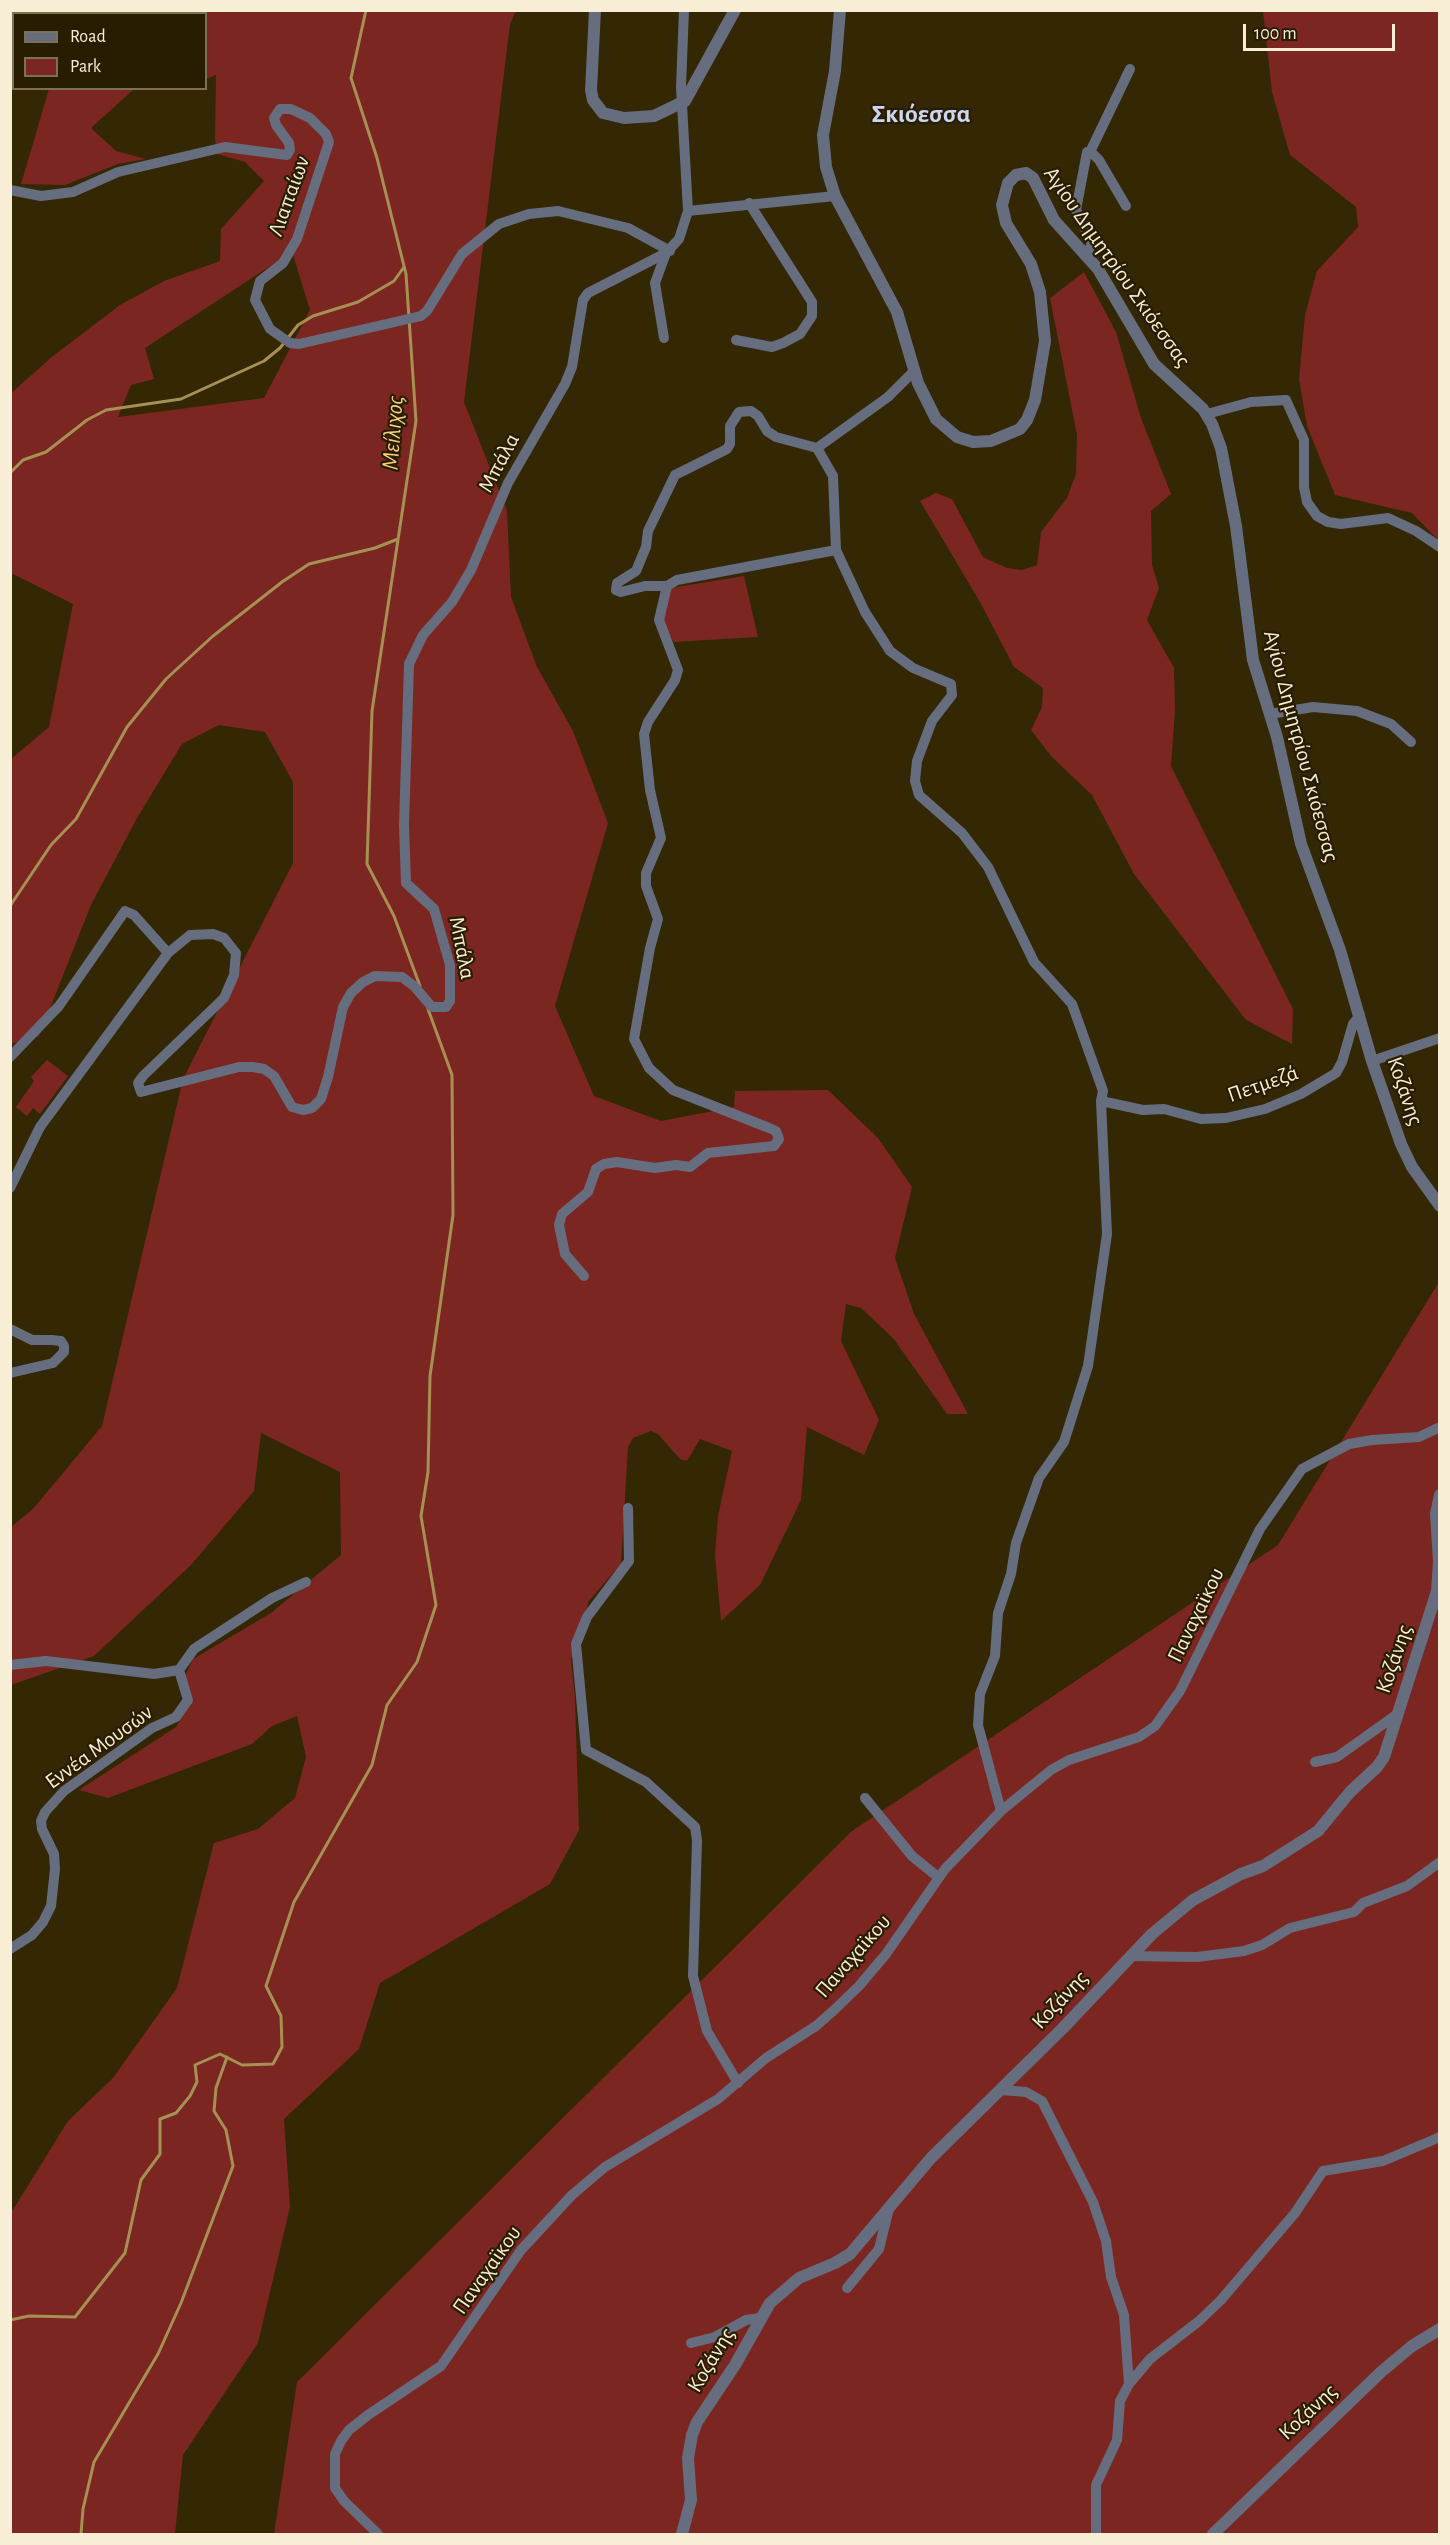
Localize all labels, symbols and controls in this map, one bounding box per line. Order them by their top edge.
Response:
legend [12,12,207,90]
scale bar [1246,12,1398,50]
text: 100 m [1254,25,1297,43]
text: Road [70,28,106,46]
text: Park [70,58,101,76]
district label: Σκιόεσσα [871,98,971,130]
street label: Λιαπαίων [262,152,316,240]
street label: Αγίου Δημητρίου Σκιόεσσας [1038,162,1196,372]
water label: Μείλιχος [376,395,410,471]
street label: Μπάλα [472,429,526,497]
street label: Αγίου Δημητρίου Σκιόεσσας [1257,627,1345,865]
street label: Μπάλα [443,914,481,982]
street label: Κοζάνης [1381,1053,1429,1129]
street label: Πετμεζά [1224,1060,1302,1108]
street label: Παναχαϊκου [1162,1563,1230,1667]
street label: Κοζάνης [1370,1621,1418,1697]
street label: Εννέα Μουσών [40,1699,158,1795]
street label: Παναχαϊκου [810,1909,896,2003]
street label: Κοζάνης [1026,1965,1094,2035]
street label: Παναχαϊκου [447,2221,527,2319]
street label: Κοζάνης [681,2323,741,2397]
street label: Κοζάνης [1273,2378,1343,2446]

